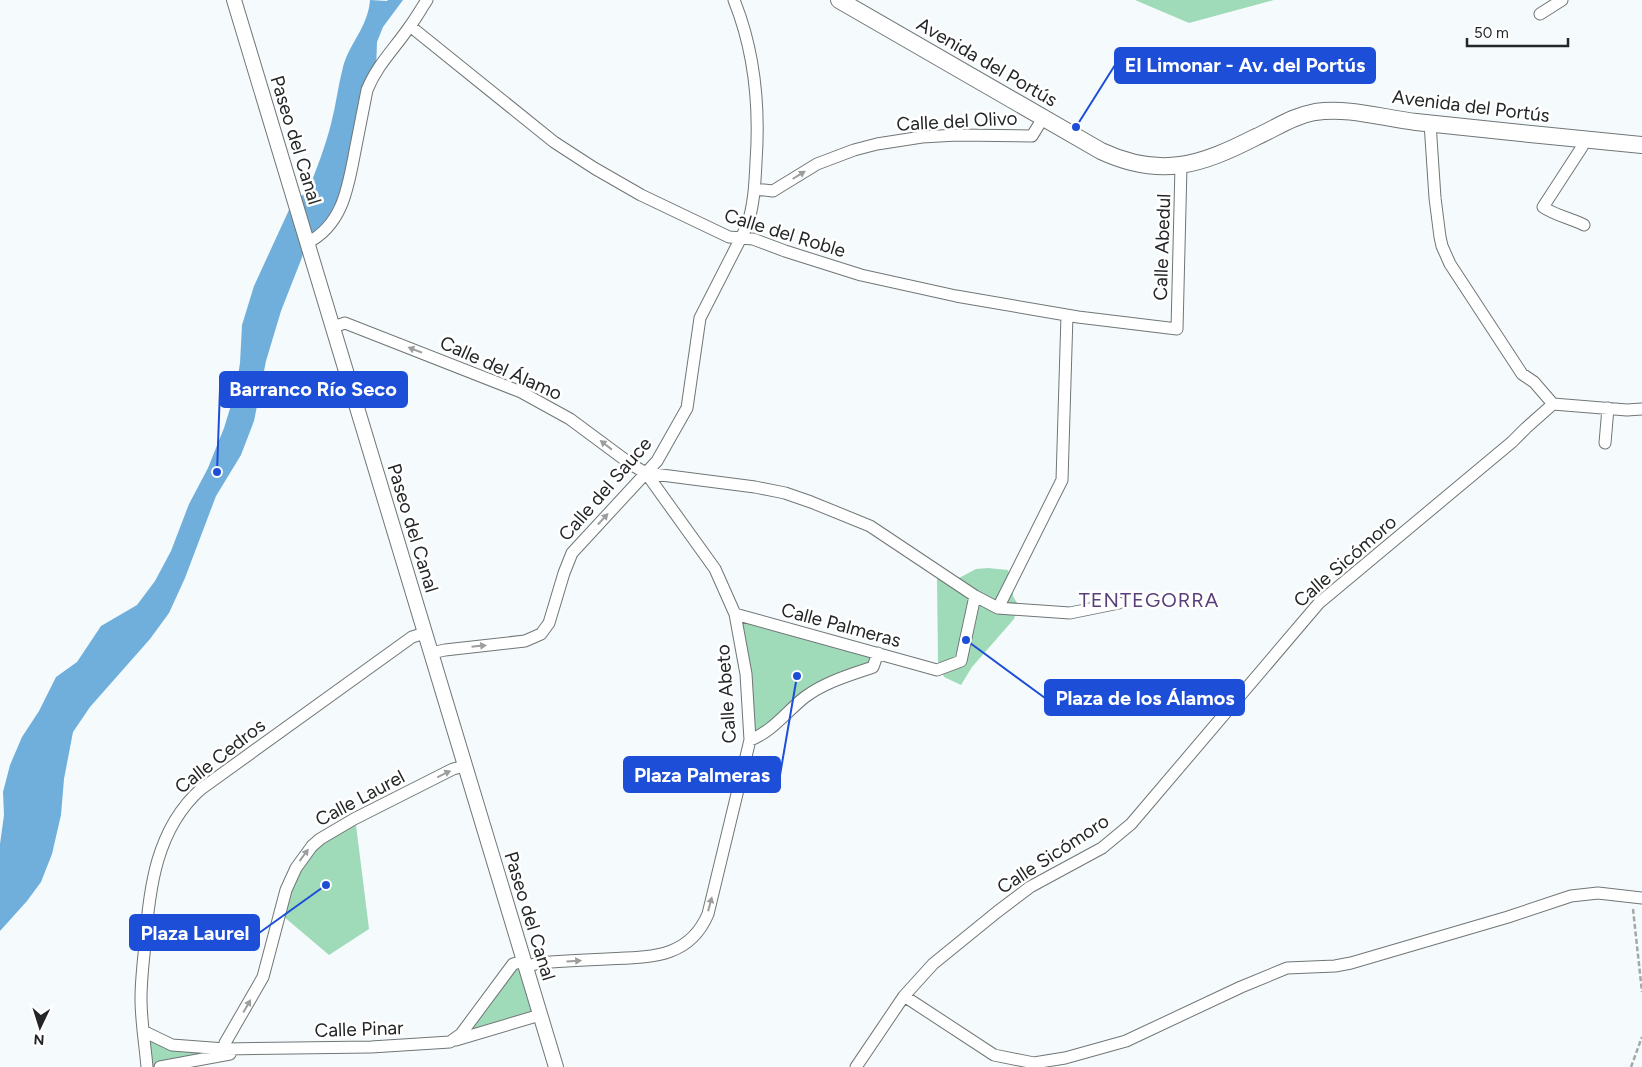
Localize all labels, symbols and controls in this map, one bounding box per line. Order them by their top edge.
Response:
street label: Avenida del Portús [913,12,1061,112]
scale bar [1467,15,1568,47]
text: 50 m [1474,24,1509,42]
callout: El Limonar - Av. del Portús [1115,48,1375,83]
text: El Limonar - Av. del Portús [1125,53,1365,77]
street label: Paseo del Canal [265,73,327,207]
street label: Avenida del Portús [1391,85,1551,127]
street label: Calle del Olivo [896,106,1018,136]
one-way arrow [792,170,805,179]
street label: Calle Abedul [1149,193,1175,301]
street label: Calle del Roble [721,204,849,262]
street label: Calle del Álamo [436,331,566,405]
one-way arrow [407,346,422,354]
callout: Barranco Río Seco [220,372,407,407]
text: Barranco Río Seco [229,377,397,401]
street label: Calle del Sauce [554,432,656,546]
one-way arrow [599,440,613,450]
street label: Paseo del Canal [382,461,444,595]
street label: Calle Sicómoro [1289,510,1401,612]
one-way arrow [597,513,609,525]
district label: TENTEGORRA [1079,588,1219,612]
street label: Calle Palmeras [779,598,904,652]
one-way arrow [471,642,487,650]
street label: Calle Abeto [711,644,741,744]
callout: Plaza de los Álamos [1045,680,1244,715]
text: Plaza de los Álamos [1055,686,1235,710]
street label: Calle Cedros [170,714,270,798]
callout: Plaza Palmeras [624,757,780,792]
text: Plaza Palmeras [634,763,770,787]
street label: Calle Laurel [311,765,409,831]
one-way arrow [436,770,451,778]
street label: Calle Sicómoro [993,809,1113,899]
one-way arrow [299,849,309,862]
street label: Paseo del Canal [499,849,561,983]
one-way arrow [707,897,715,912]
callout: Plaza Laurel [130,915,259,950]
text: Plaza Laurel [141,921,249,945]
one-way arrow [566,956,582,964]
one-way arrow [243,998,251,1013]
north arrow [15,1002,65,1052]
street label: Calle Pinar [314,1016,404,1042]
text: N [33,1031,45,1048]

